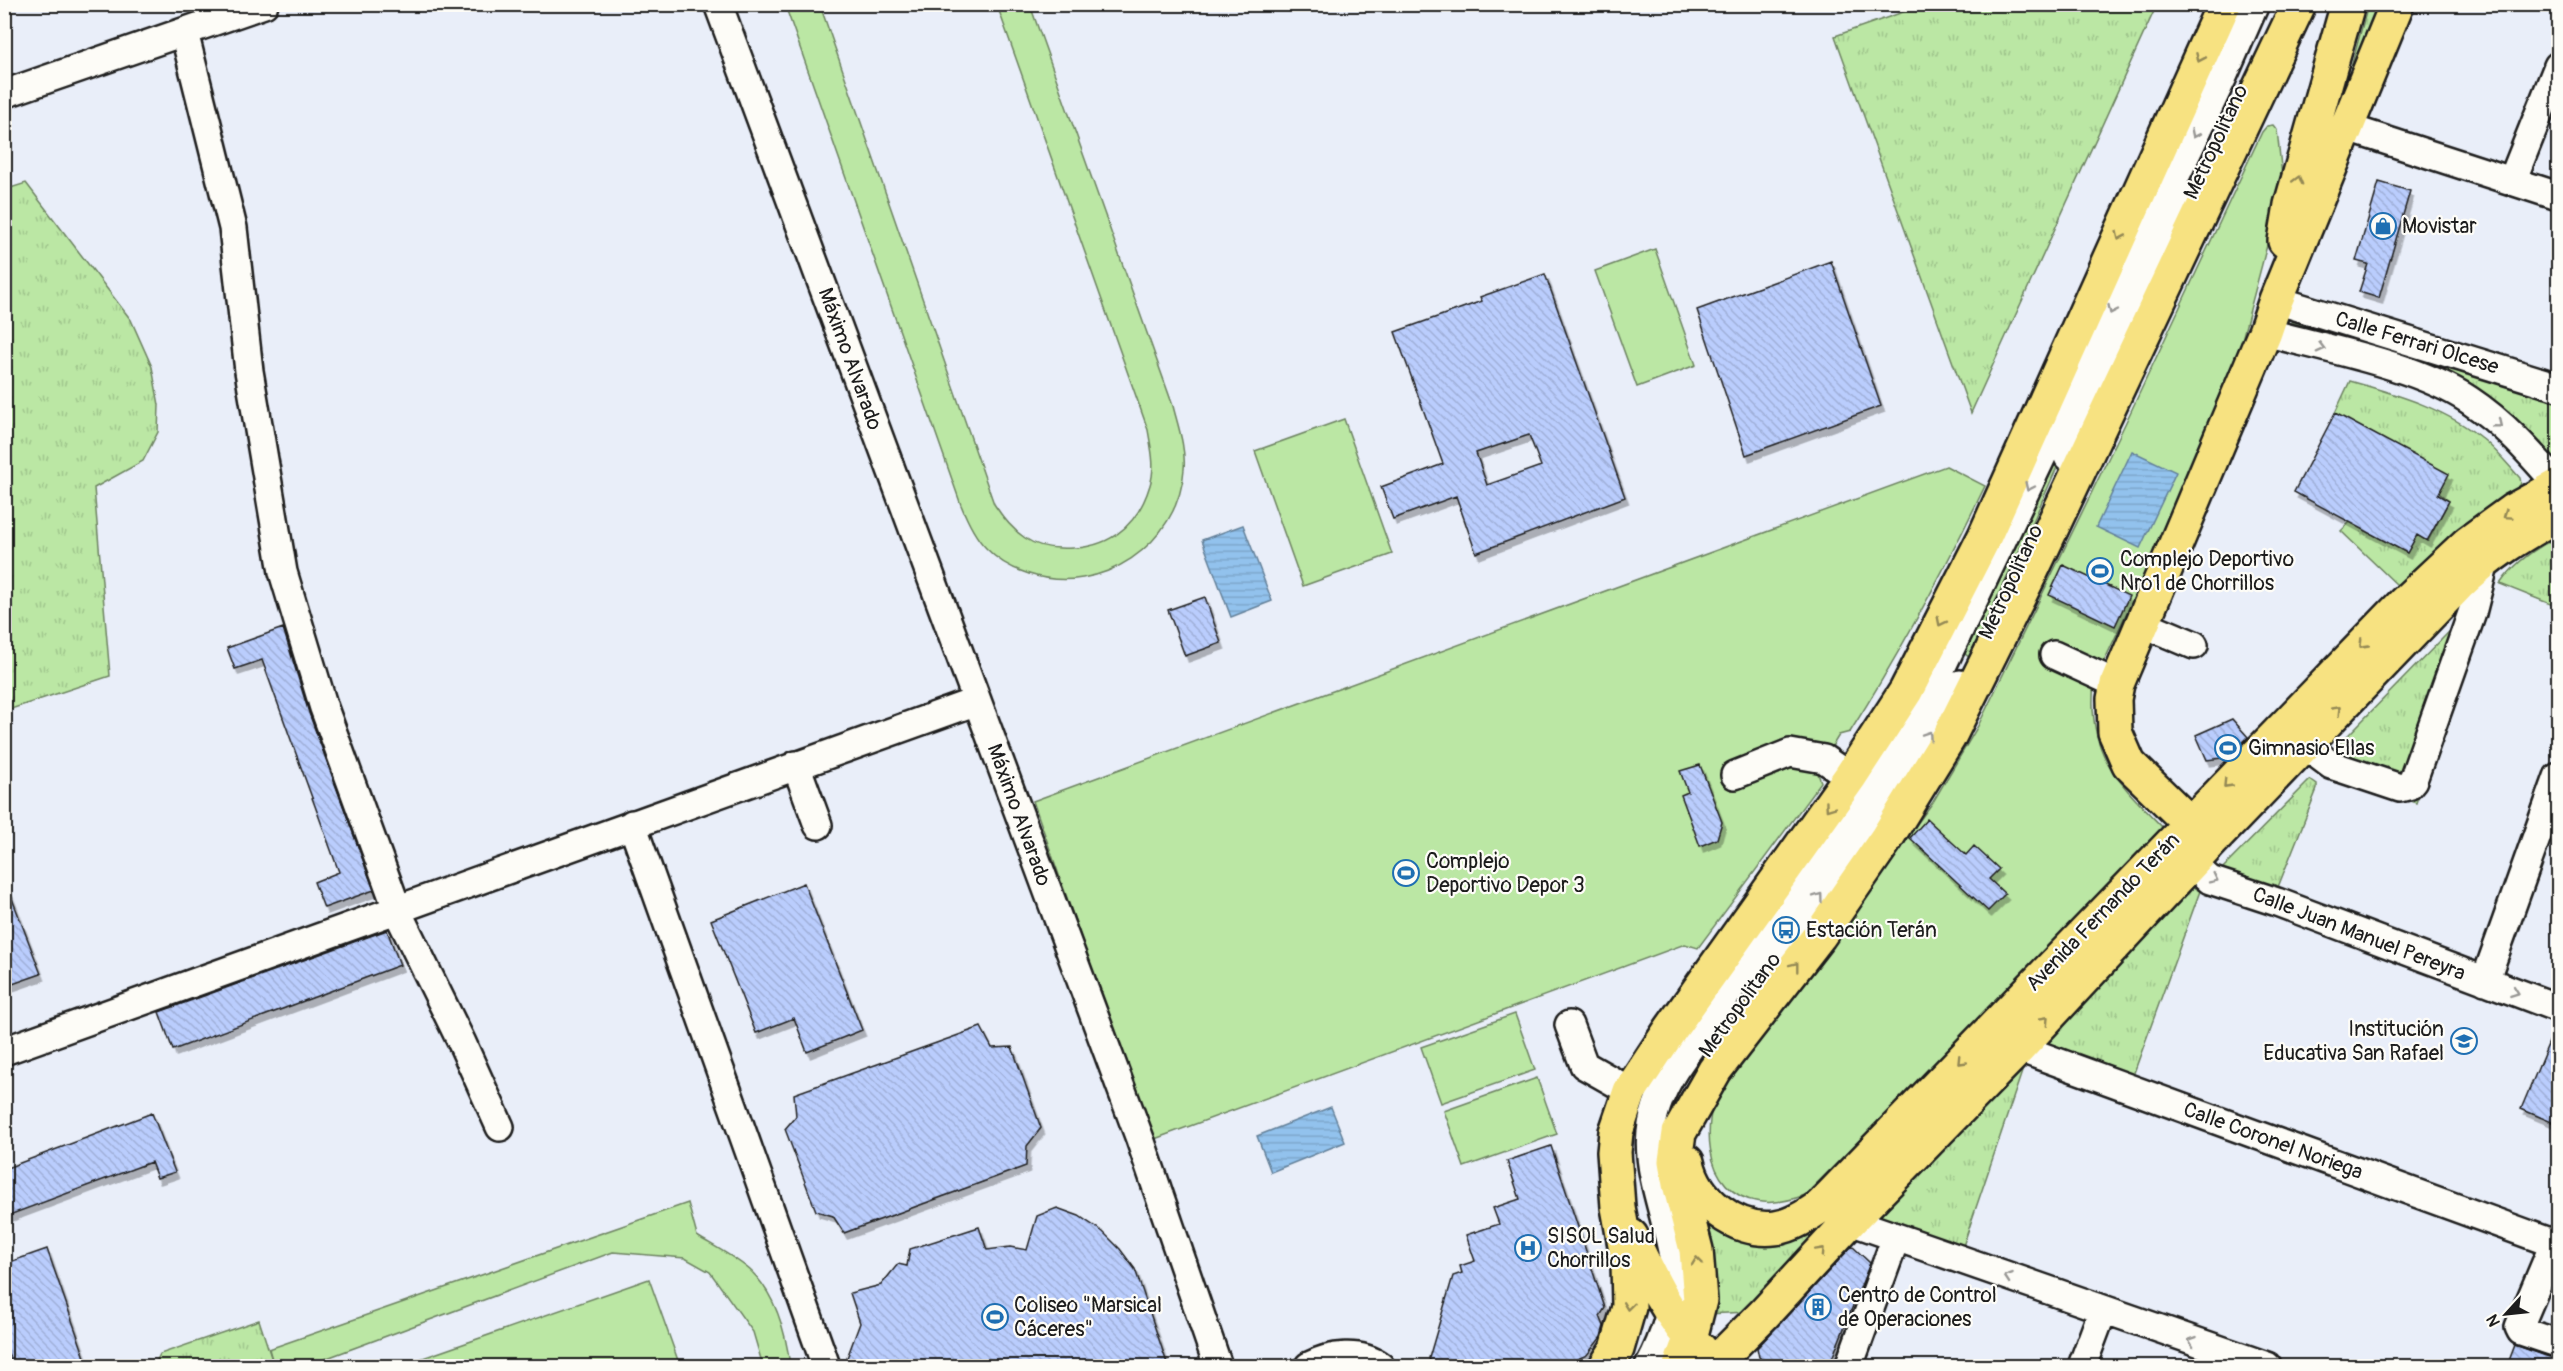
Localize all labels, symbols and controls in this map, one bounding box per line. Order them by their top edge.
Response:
one-way arrow [2196,52,2208,63]
street label: Metropolitano [2178,80,2254,204]
one-way arrow [2191,128,2202,138]
one-way arrow [2291,175,2304,185]
shop icon: Movistar [2368,211,2398,241]
place label: Movistar [2402,213,2477,240]
one-way arrow [2115,229,2127,240]
street label: Máximo Alvarado [812,284,888,434]
one-way arrow [2107,304,2119,315]
street label: Calle Ferrari Olcese [2332,305,2503,381]
one-way arrow [2315,341,2326,353]
one-way arrow [2491,416,2502,427]
one-way arrow [2024,480,2036,491]
one-way arrow [2503,507,2514,518]
street label: Metropolitano [1973,520,2049,644]
place label: Complejo Deportivo Nro1 de Chorrillos [2120,546,2294,597]
sports icon: Complejo Deportivo Nro1 de Chorrillos [2085,556,2115,586]
one-way arrow [1936,616,1948,627]
one-way arrow [2359,637,2370,648]
one-way arrow [2329,706,2340,717]
one-way arrow [1921,731,1932,742]
sports icon: Gimnasio Ellas [2213,733,2243,763]
place label: Gimnasio Ellas [2248,735,2375,762]
street label: Máximo Alvarado [981,740,1057,890]
one-way arrow [2223,777,2234,788]
one-way arrow [1825,800,1836,811]
street label: Avenida Fernando Terán [2020,827,2186,997]
place label: Complejo Deportivo Depor 3 [1426,848,1585,899]
sports icon: Complejo Deportivo Depor 3 [1391,858,1421,888]
one-way arrow [2208,872,2219,884]
street label: Calle Juan Manuel Pereyra [2249,881,2469,987]
one-way arrow [1812,892,1823,903]
bus stop icon: Estación Terán [1771,915,1801,945]
place label: Estación Terán [1806,917,1937,944]
street label: Metropolitano [1693,947,1787,1063]
one-way arrow [1788,962,1799,973]
one-way arrow [2508,985,2519,997]
place label: Institución Educativa San Rafael [2263,1016,2444,1067]
one-way arrow [2038,1017,2049,1027]
school or university icon: Institución Educativa San Rafael [2449,1026,2479,1056]
one-way arrow [1957,1054,1968,1065]
street label: Calle Coronel Noriega [2179,1096,2367,1186]
place label: SISOL Salud Chorrillos [1547,1223,1655,1274]
hospital icon: SISOL Salud Chorrillos [1513,1233,1543,1263]
one-way arrow [1814,1247,1825,1258]
one-way arrow [1691,1256,1704,1265]
one-way arrow [2003,1271,2014,1284]
place label: Centro de Control de Operaciones [1838,1282,1997,1333]
north arrow [2476,1284,2536,1344]
place label: Coliseo "Marsical Cáceres" [1014,1292,1162,1343]
building icon: Centro de Control de Operaciones [1803,1292,1833,1322]
sports icon: Coliseo "Marsical Cáceres" [980,1302,1010,1332]
one-way arrow [1622,1302,1635,1311]
text: N [2482,1311,2505,1330]
one-way arrow [2187,1335,2198,1348]

